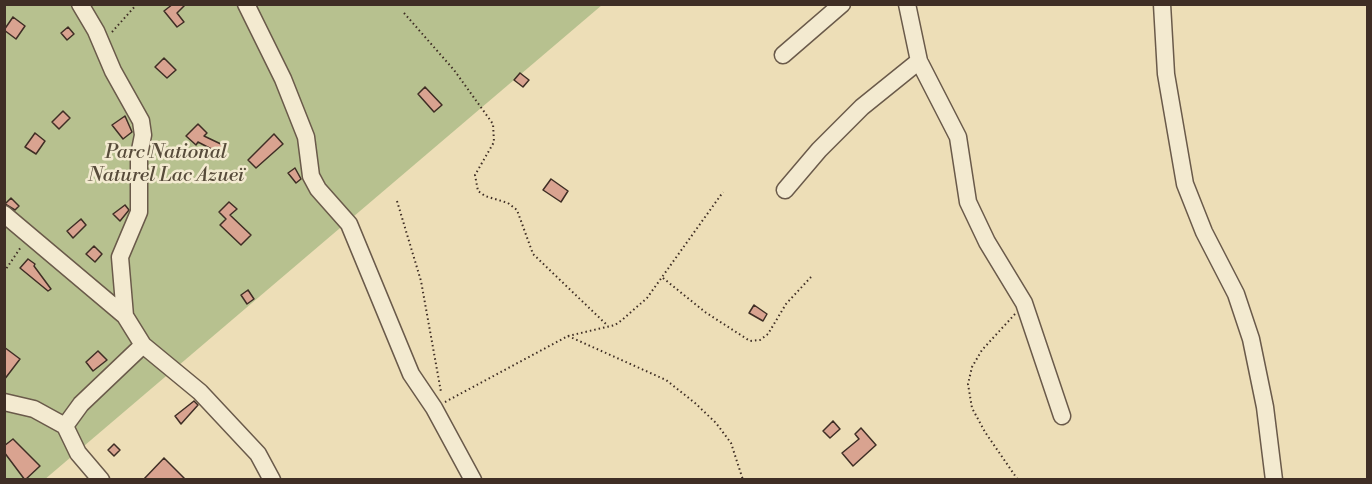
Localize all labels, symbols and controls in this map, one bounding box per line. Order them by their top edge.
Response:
park label: Parc National Naturel Lac Azueï [88,141,244,188]

